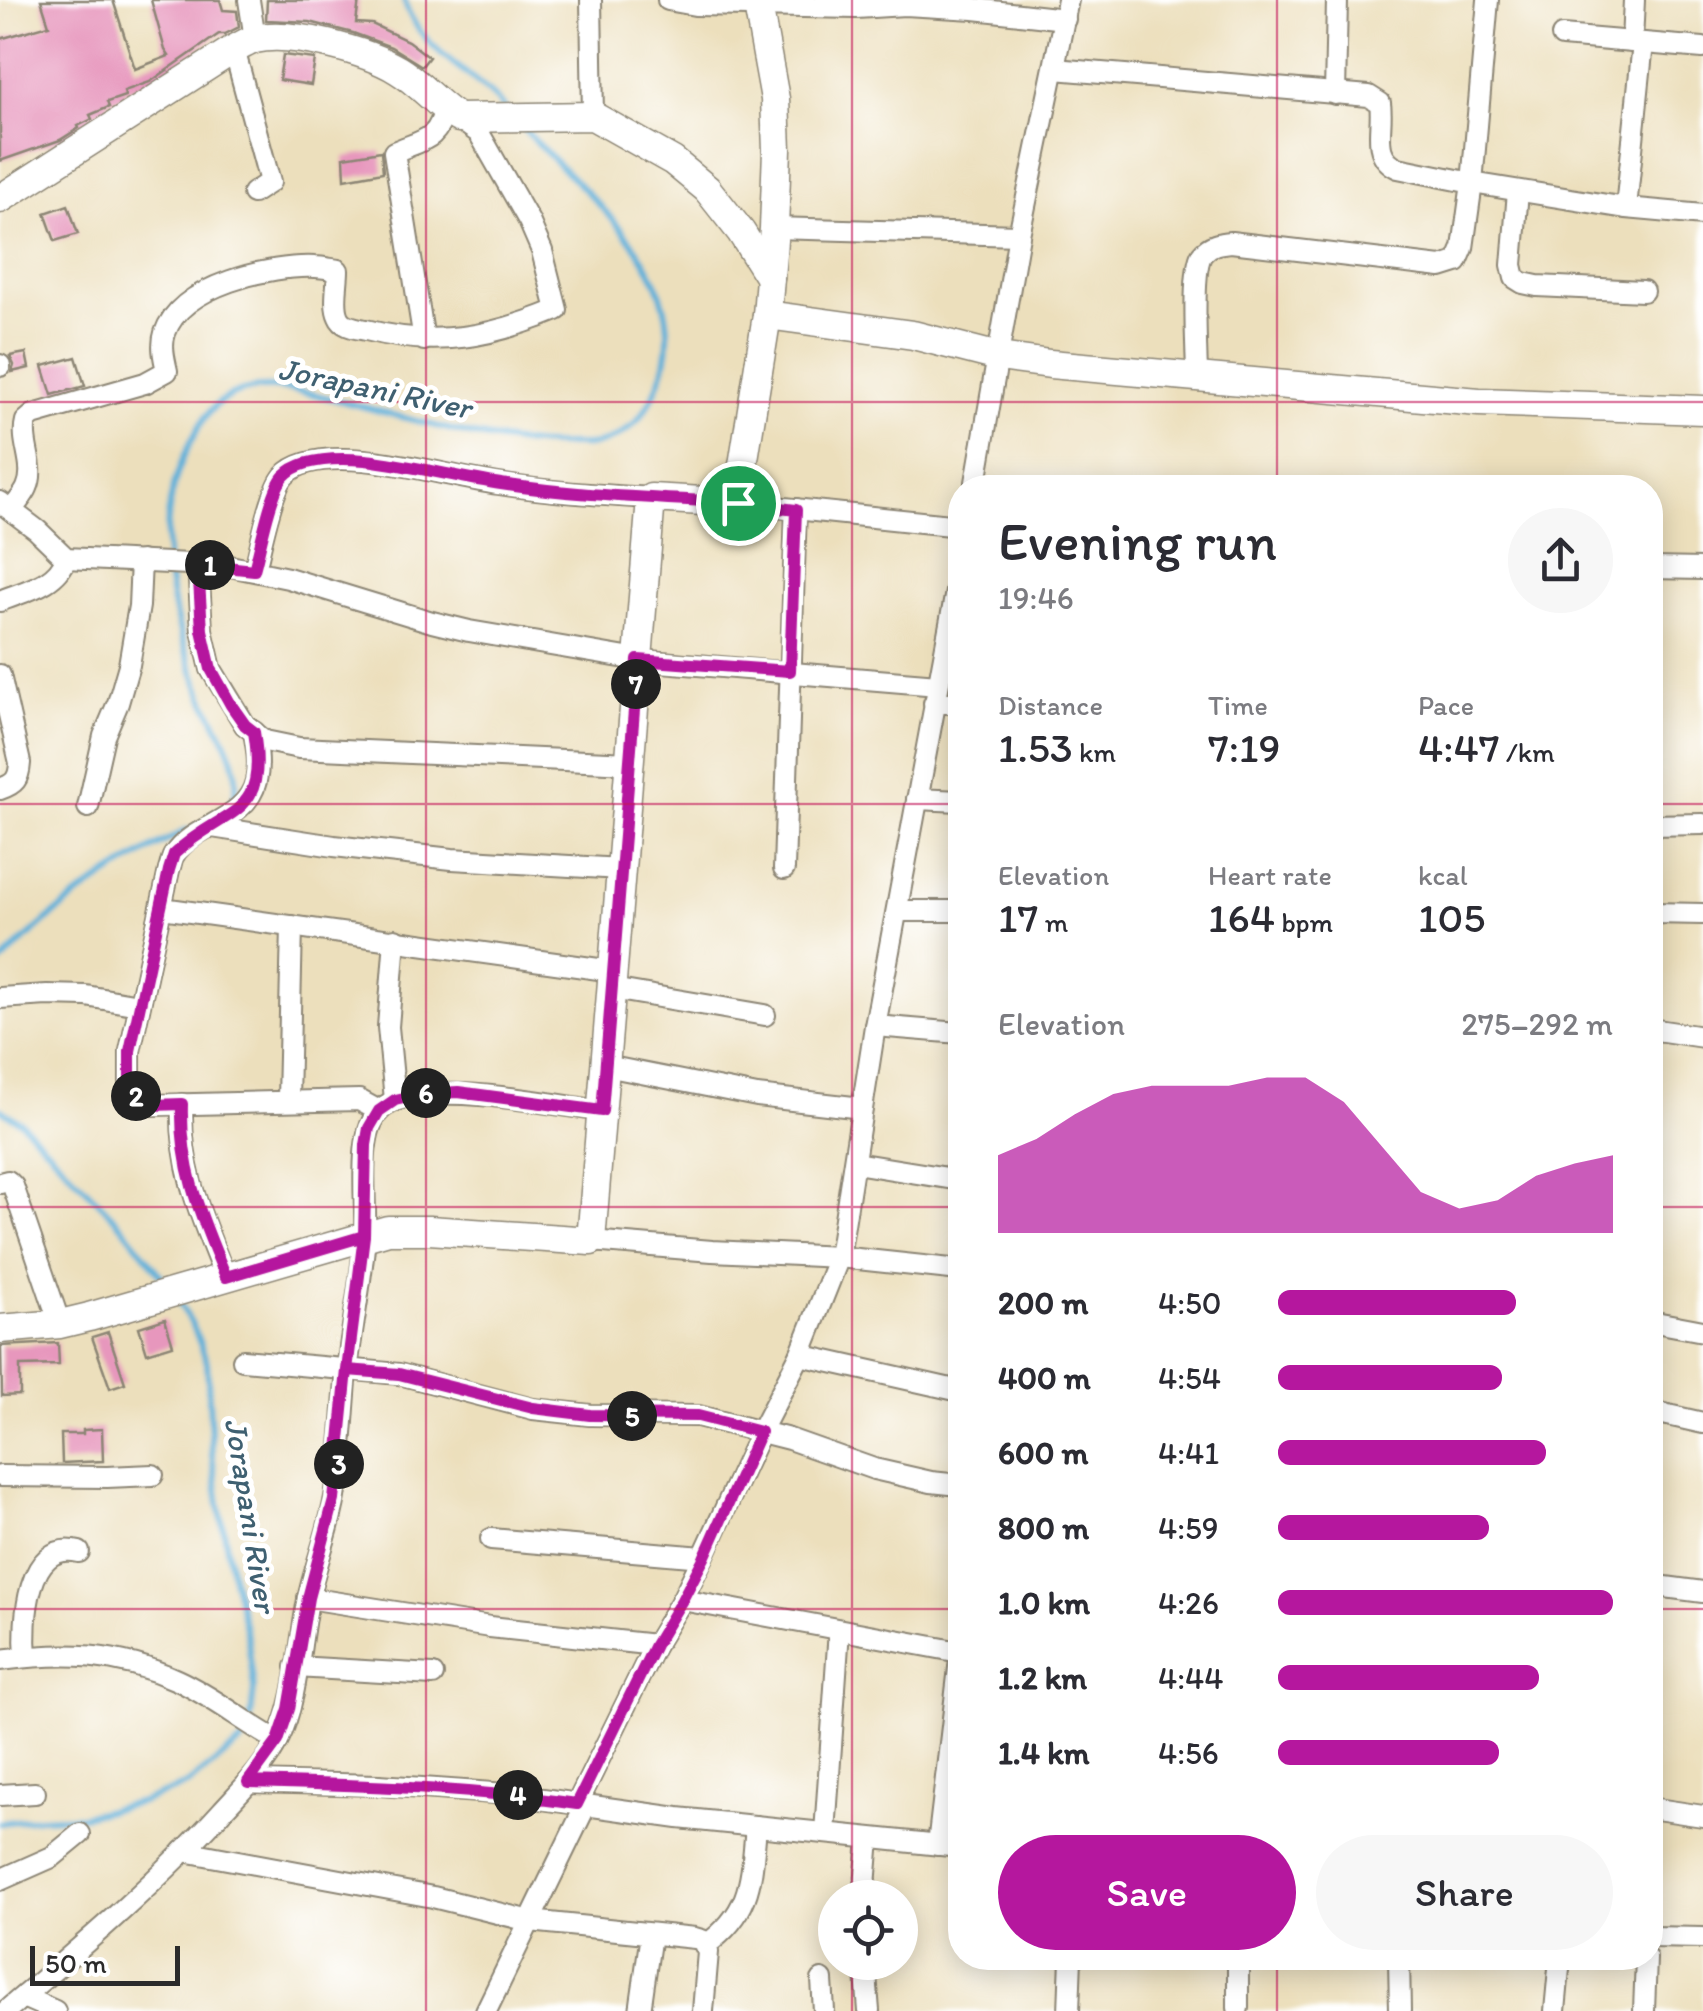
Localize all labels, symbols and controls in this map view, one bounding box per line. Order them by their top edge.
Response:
water label: Jorapani River [275,349,477,428]
pin [696,461,781,546]
icon: arrive [711,476,766,531]
text: Evening run [998,508,1277,574]
button: share [1508,508,1613,613]
pin: 1 [185,540,235,590]
text: 1 [204,548,217,582]
text: 19:46 [998,579,1074,617]
pin: 7 [611,659,661,709]
text: 7 [629,667,643,701]
text: Distance [998,688,1103,722]
text: Time [1208,688,1268,722]
text: Pace [1418,688,1474,722]
text: 1.53 [998,722,1073,773]
text: 7:19 [1208,722,1281,773]
text: 4:47 [1418,722,1500,773]
text: km [1073,735,1116,769]
text: /km [1500,735,1555,769]
text: Elevation [998,858,1109,892]
text: Heart rate [1208,858,1332,892]
text: kcal [1418,858,1468,892]
text: 17 [998,892,1038,943]
text: 164 [1208,892,1275,943]
text: 105 [1418,892,1485,943]
text: m [1038,905,1068,939]
text: bpm [1275,905,1333,939]
text: Elevation [998,1005,1125,1043]
text: 275–292 m [1461,1005,1613,1043]
pin: 6 [401,1068,451,1118]
pin: 2 [111,1071,161,1121]
text: 6 [419,1076,433,1110]
text: 2 [129,1079,143,1113]
text: 200 m [998,1284,1088,1322]
text: 4:50 [1158,1284,1222,1322]
text: 400 m [998,1359,1091,1397]
text: 4:54 [1158,1359,1221,1397]
pin: 5 [607,1391,657,1441]
text: 5 [625,1399,639,1433]
water label: Jorapani River [217,1415,286,1617]
text: 600 m [998,1434,1088,1472]
text: 4:41 [1158,1434,1219,1472]
pin: 3 [314,1439,364,1489]
text: 3 [331,1447,347,1481]
text: 800 m [998,1509,1089,1547]
text: 4:59 [1158,1509,1219,1547]
text: 1.0 km [998,1584,1090,1622]
text: 4:26 [1158,1584,1219,1622]
text: 1.2 km [998,1659,1087,1697]
text: 4:44 [1158,1659,1224,1697]
text: 1.4 km [998,1734,1089,1772]
text: 4:56 [1158,1734,1219,1772]
pin: 4 [493,1770,543,1820]
text: 4 [510,1778,526,1812]
button: Save [998,1835,1296,1950]
button: Share [1316,1835,1613,1950]
map controls [818,1880,918,1980]
button: locate [818,1880,918,1980]
scale bar [30,1941,180,1986]
text: 50 m [45,1946,107,1980]

